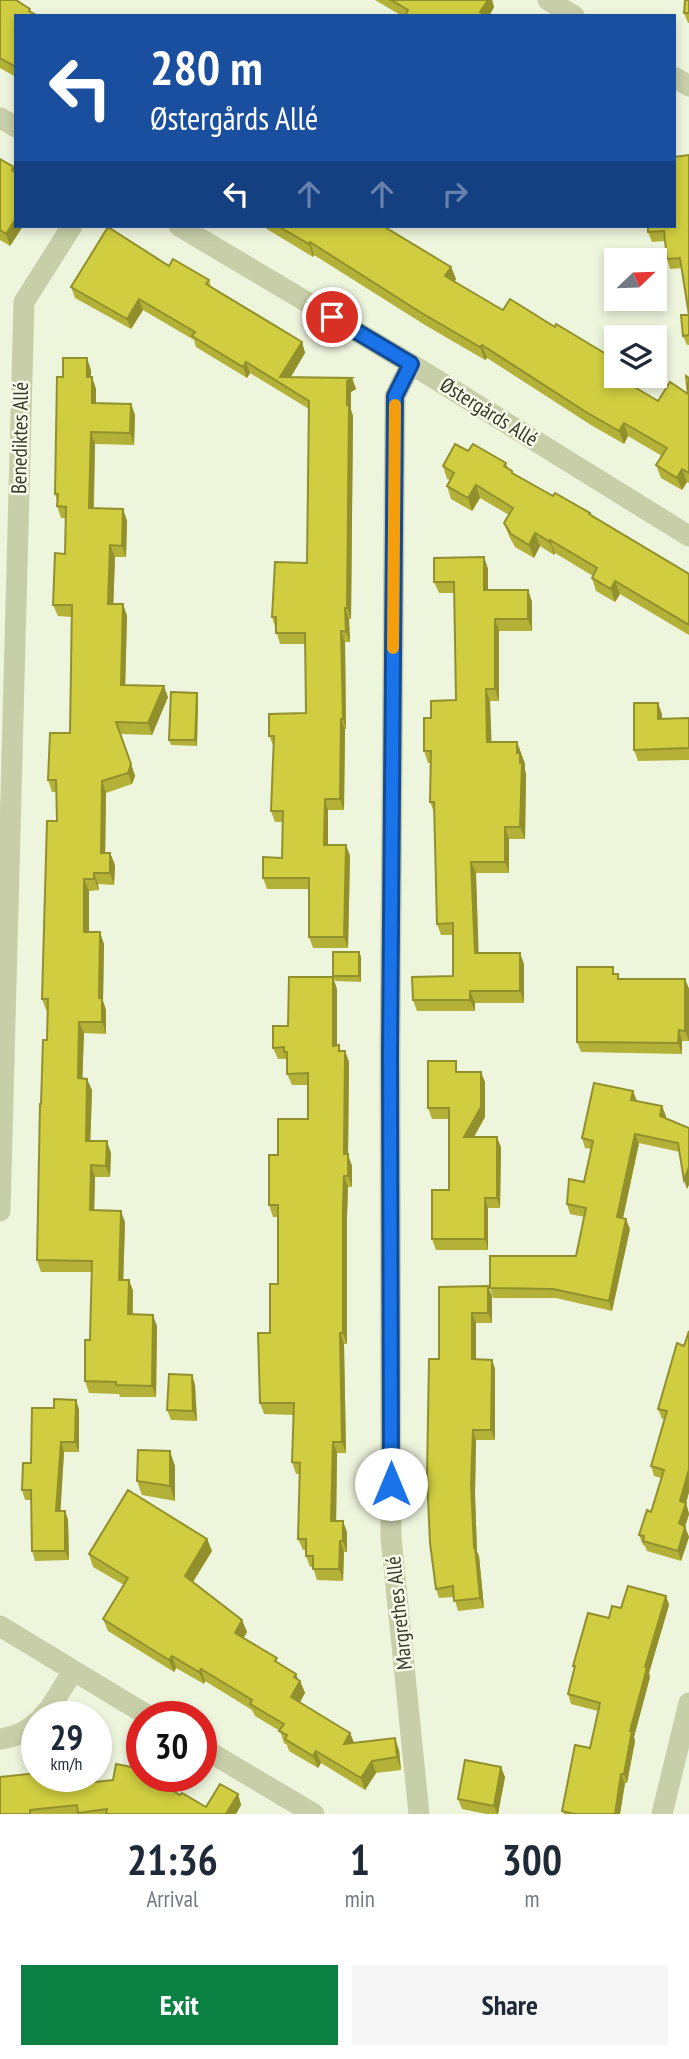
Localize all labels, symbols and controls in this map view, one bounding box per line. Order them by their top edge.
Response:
text: 280 m [150,35,263,99]
icon: left [35,42,126,133]
text: Østergårds Allé [150,97,318,139]
icon: left [217,175,255,213]
icon: ahead [290,175,328,213]
icon: ahead [363,175,401,213]
icon: right [436,175,474,213]
north arrow [604,248,667,312]
map controls [604,248,667,388]
pin [302,287,362,347]
icon: arrive [313,298,351,336]
button: layers [604,325,667,388]
street label: Østergårds Allé [435,371,543,452]
street label: Benediktes Allé [5,382,34,494]
position arrow [354,1447,428,1521]
street label: Margrethes Allé [379,1555,418,1671]
speed limit sign: 30 [126,1701,217,1792]
text: 29 [50,1714,83,1760]
text: km/h [51,1752,82,1775]
text: 21:36 [127,1832,218,1887]
text: 1 [350,1832,370,1887]
text: 300 [502,1832,562,1887]
text: Arrival [146,1884,198,1913]
text: min [345,1884,375,1913]
text: m [524,1884,539,1913]
button: Exit [21,1965,338,2045]
button: Share [352,1965,668,2045]

